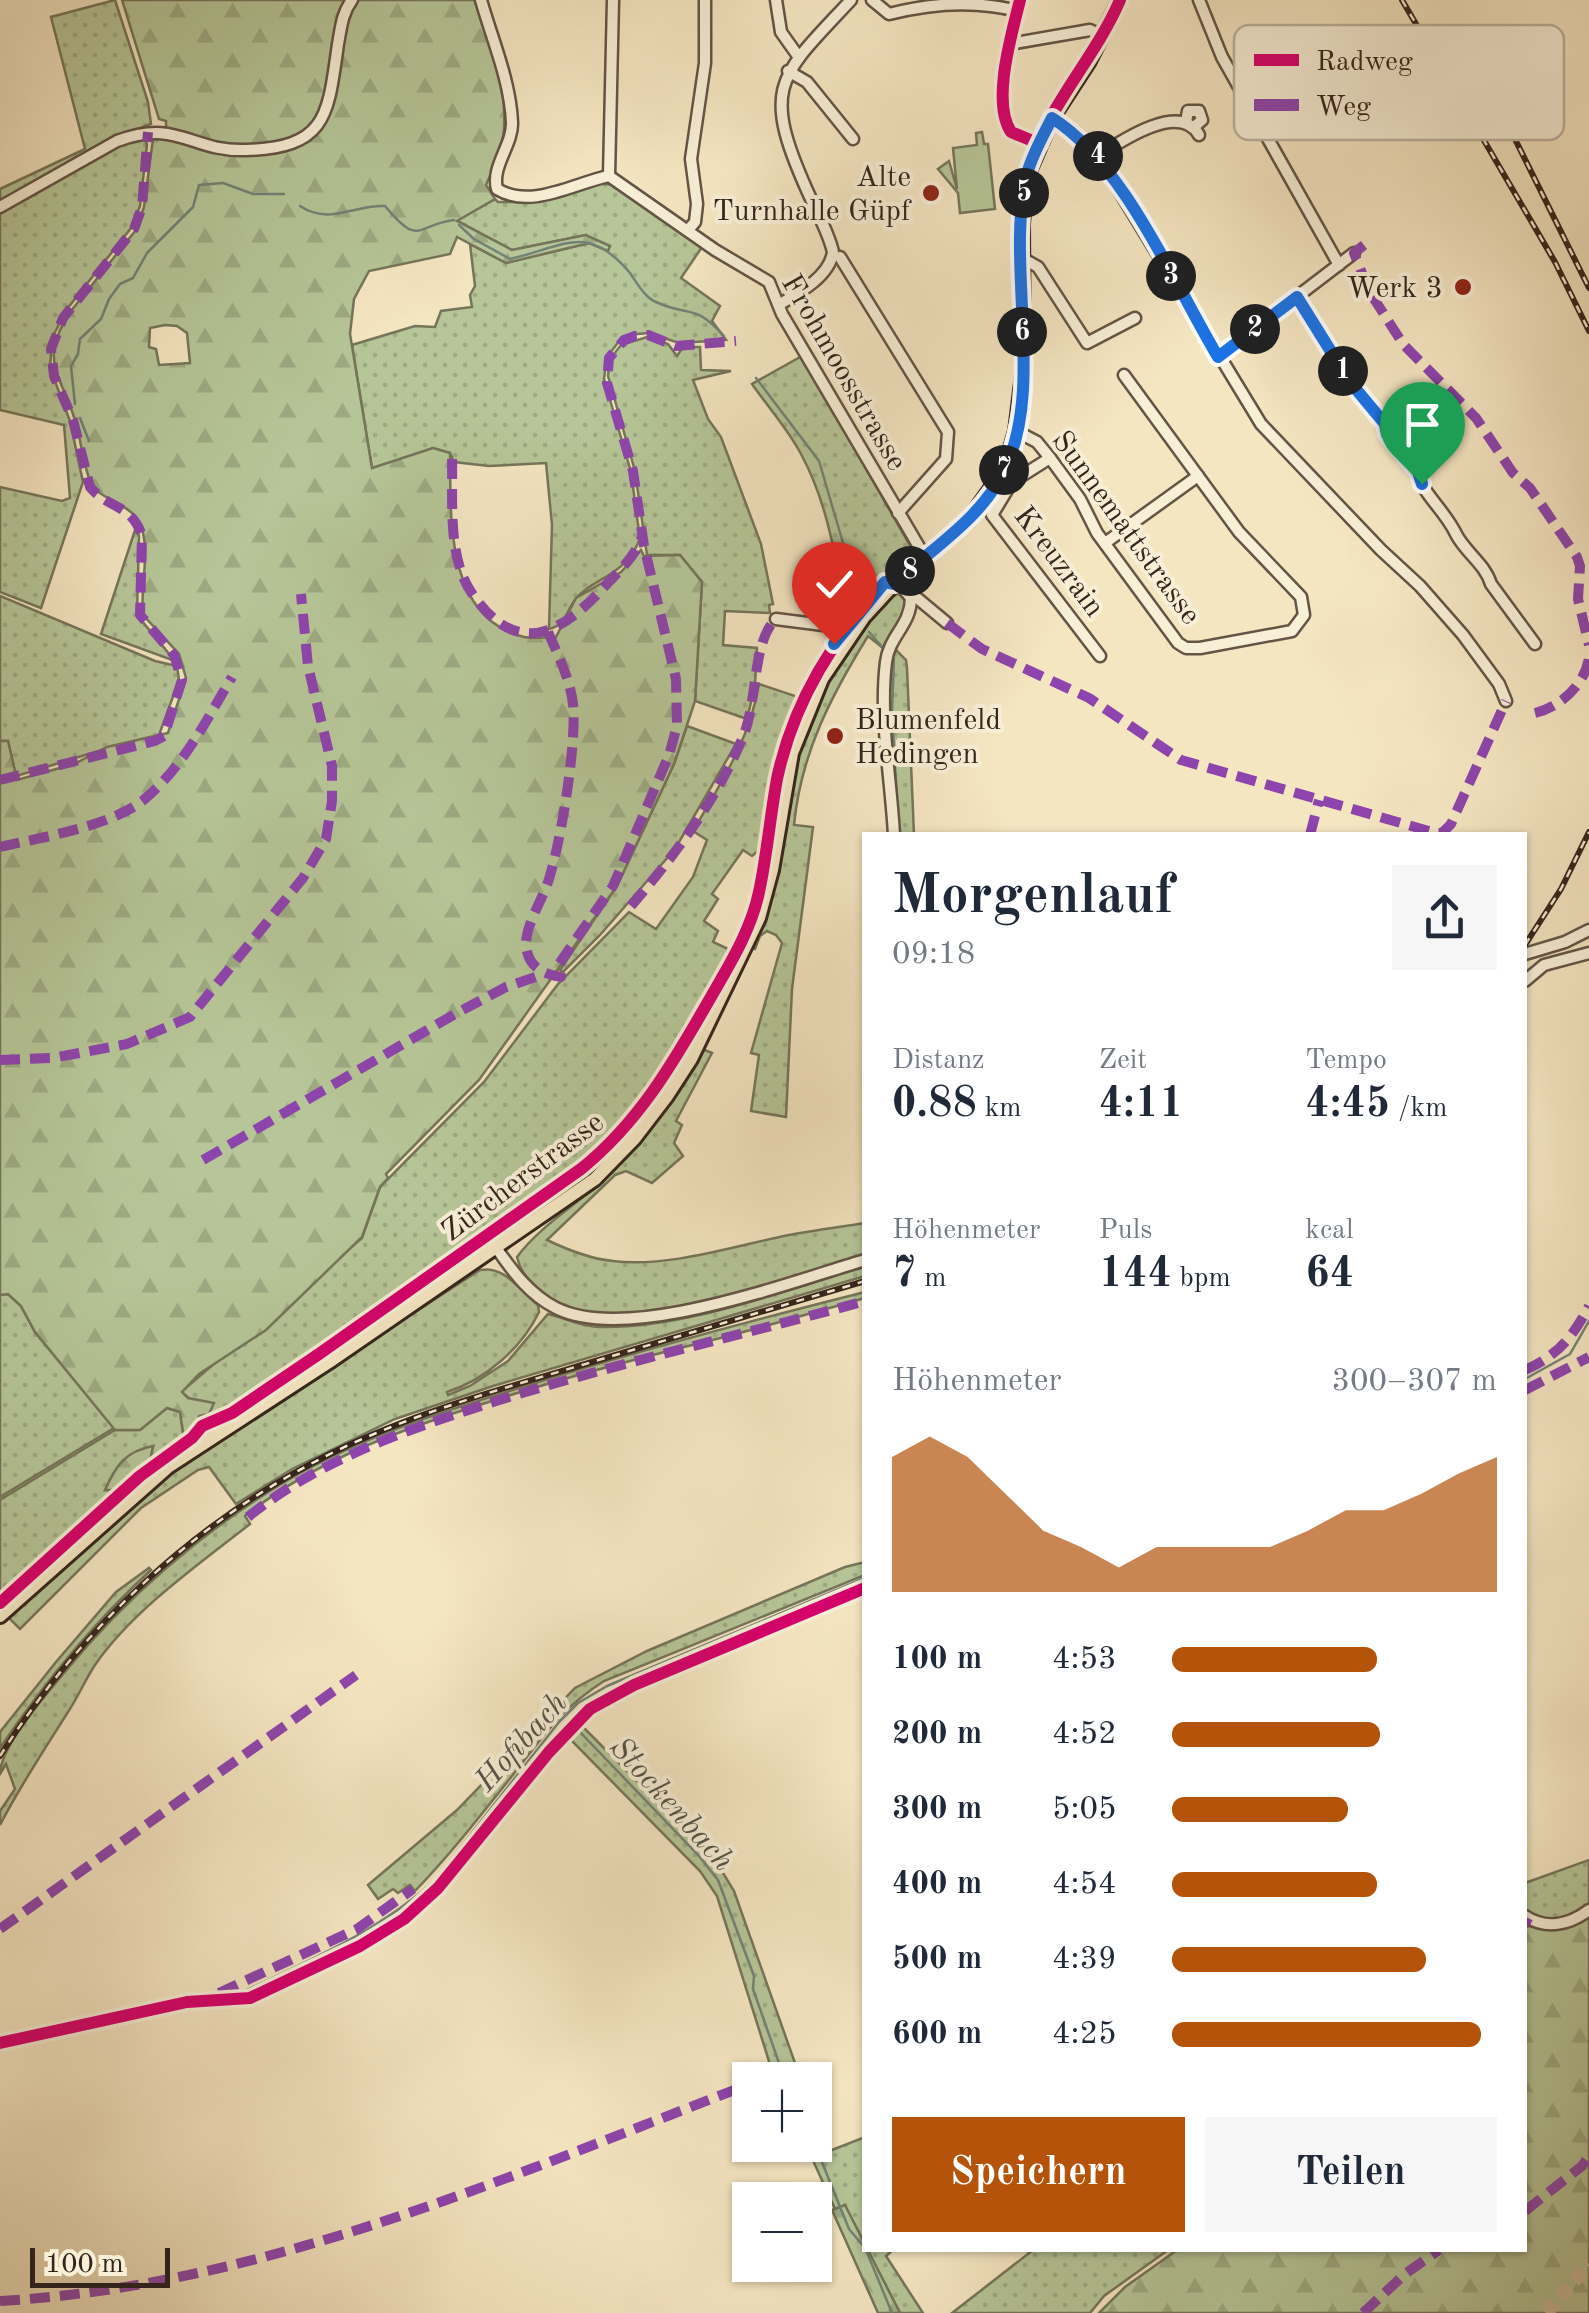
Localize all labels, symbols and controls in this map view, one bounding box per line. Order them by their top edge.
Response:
legend [1234,25,1564,140]
text: Radweg [1316,49,1413,77]
text: Weg [1316,94,1371,122]
pin: 4 [1073,131,1123,181]
text: 4 [1090,142,1106,170]
place label: Alte Turnhalle Güpf [712,163,912,227]
pin: 5 [999,168,1049,218]
text: 5 [1016,179,1032,207]
marker: Alte Turnhalle Güpf [920,182,942,204]
pin: 3 [1146,251,1196,301]
text: 3 [1163,262,1179,290]
street label: Frohmoosstrasse [775,270,911,476]
place label: Werk 3 [1346,274,1443,304]
marker: Werk 3 [1452,276,1474,298]
pin: 2 [1230,304,1280,354]
pin: 6 [997,307,1047,357]
text: 2 [1247,315,1263,343]
text: 6 [1014,318,1030,346]
pin: 1 [1318,346,1368,396]
text: 1 [1335,357,1351,385]
pin [1380,382,1465,485]
icon: arrive [1395,397,1450,452]
street label: Sunnemattstrasse [1045,426,1205,630]
pin: 7 [979,445,1029,495]
text: 7 [996,456,1012,484]
street label: Kreuzrain [1007,501,1109,623]
pin [792,542,877,645]
pin: 8 [885,546,935,596]
icon: check [807,557,862,612]
text: 8 [902,557,918,585]
place label: Blumenfeld Hedingen [855,706,1001,770]
marker: Blumenfeld Hedingen [824,725,846,747]
button: share [1392,865,1497,970]
text: Morgenlauf [892,870,1174,925]
text: 09:18 [892,939,975,971]
text: Distanz [892,1047,985,1075]
text: Zeit [1099,1047,1147,1075]
text: Tempo [1305,1047,1387,1075]
text: 0.88 [892,1084,977,1126]
text: 4:11 [1099,1084,1184,1126]
text: 4:45 [1305,1084,1390,1126]
text: km [977,1095,1021,1123]
text: /km [1390,1095,1447,1123]
street label: Zürcherstrasse [437,1107,610,1248]
text: Höhenmeter [892,1217,1040,1245]
text: Puls [1099,1217,1152,1245]
text: kcal [1305,1217,1354,1245]
text: 7 [892,1254,916,1296]
text: 144 [1099,1254,1172,1296]
text: 64 [1305,1254,1354,1296]
text: m [916,1265,946,1293]
text: bpm [1172,1265,1231,1293]
text: Höhenmeter [892,1366,1062,1398]
text: 300–307 m [1331,1366,1497,1398]
text: 100 m [892,1644,982,1676]
text: 4:53 [1052,1644,1117,1676]
water label: Hofibach [469,1688,574,1799]
text: 200 m [892,1719,982,1751]
text: 4:52 [1052,1719,1117,1751]
water label: Stockenbach [603,1732,739,1878]
text: 300 m [892,1794,982,1826]
text: 5:05 [1052,1794,1117,1826]
text: 400 m [892,1869,982,1901]
text: 4:54 [1052,1869,1117,1901]
text: 500 m [892,1944,982,1976]
text: 4:39 [1052,1944,1117,1976]
text: 600 m [892,2019,982,2051]
text: 4:25 [1052,2019,1117,2051]
map controls [732,2062,832,2282]
button: + [732,2062,832,2162]
button: Speichern [892,2117,1185,2232]
button: Teilen [1205,2117,1497,2232]
button: − [732,2182,832,2282]
scale bar [30,2243,170,2288]
text: 100 m [45,2251,124,2279]

